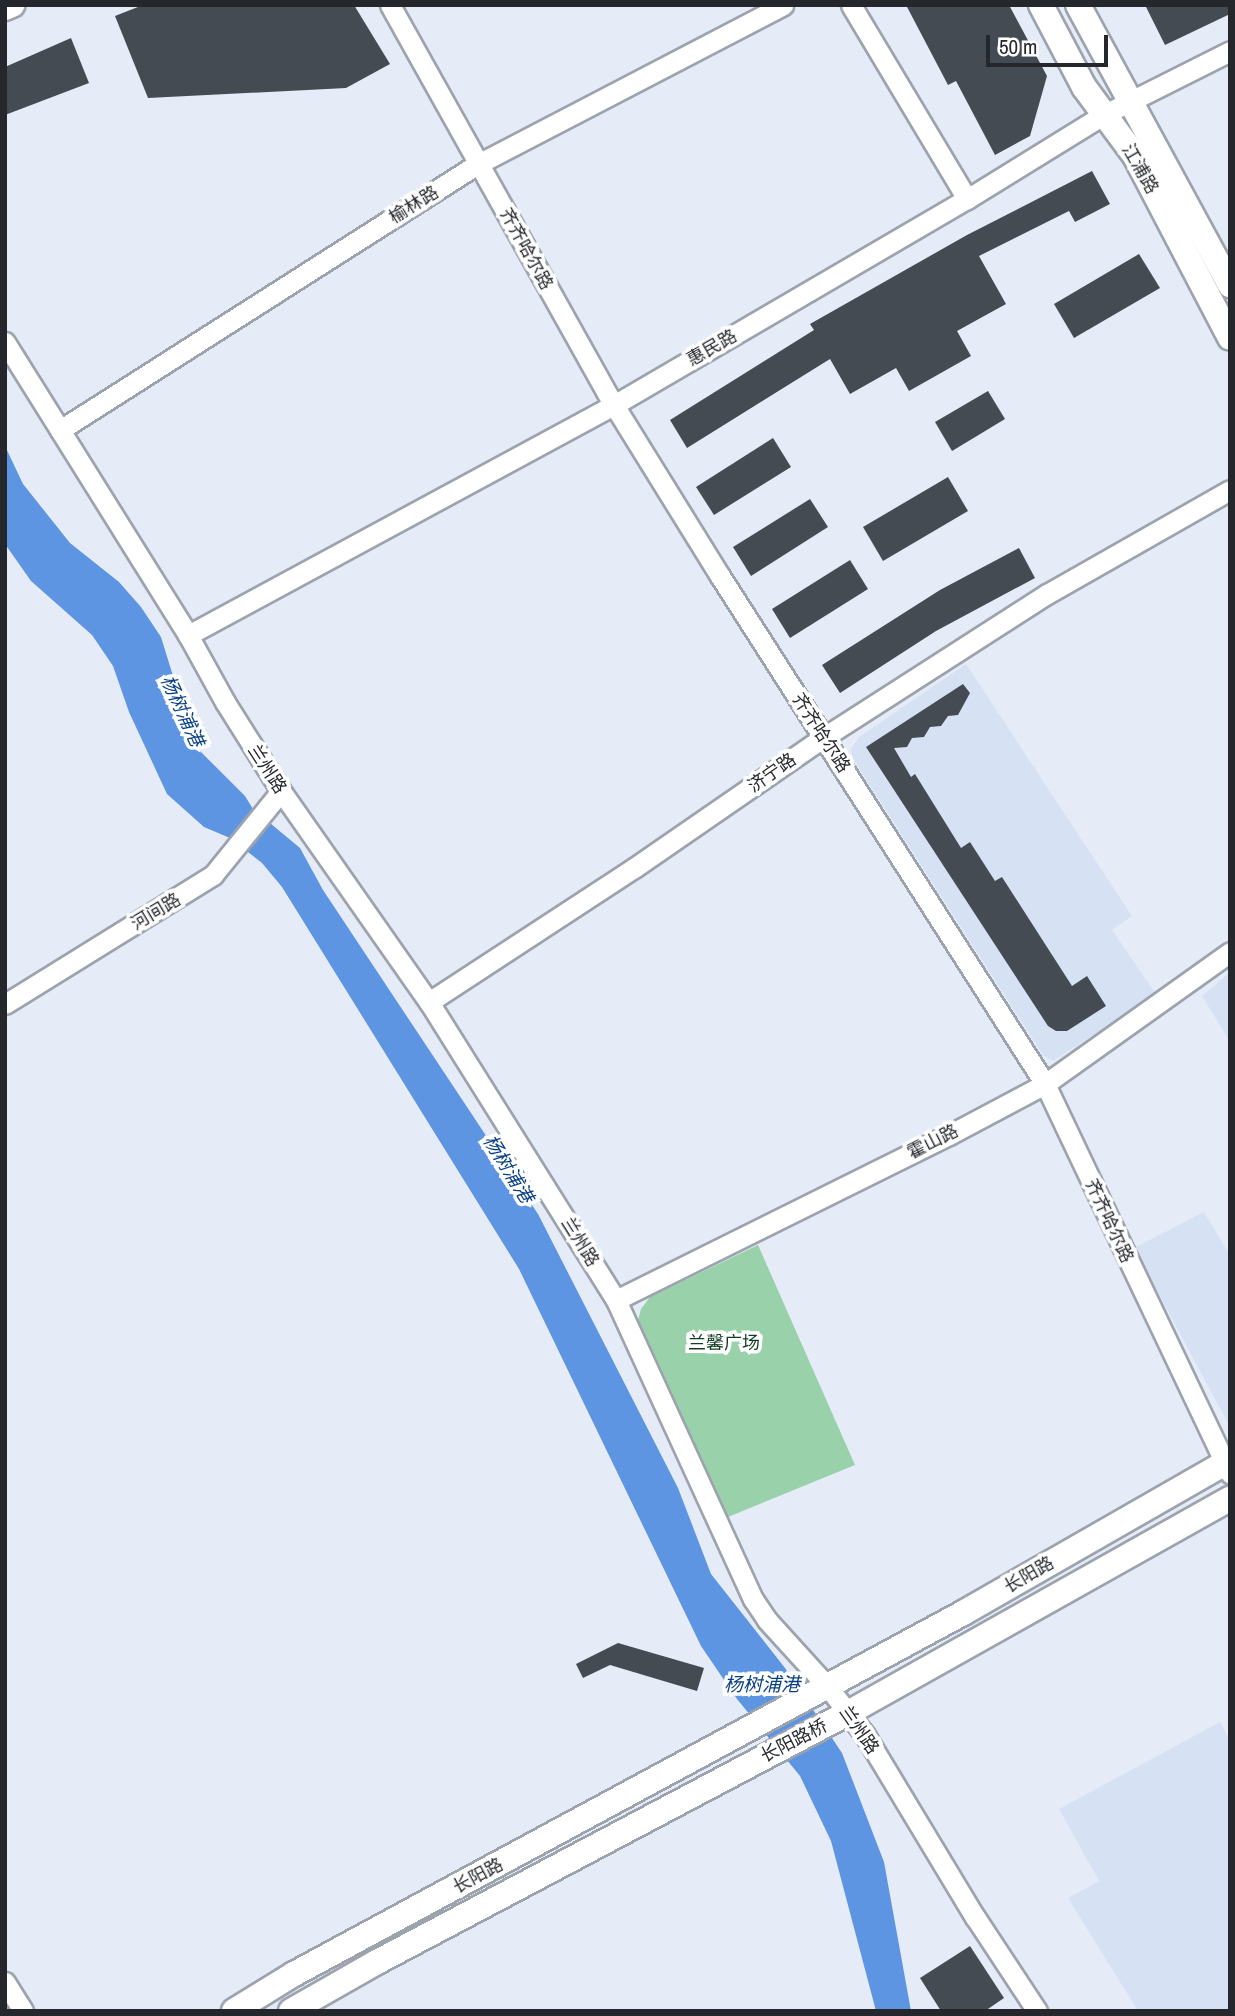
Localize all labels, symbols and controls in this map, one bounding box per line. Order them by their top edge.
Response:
scale bar [990,21,1112,65]
text: 50 m [999,32,1037,61]
street label: 江浦路 [1117,140,1163,198]
street label: 榆林路 [385,182,443,228]
street label: 齐齐哈尔路 [495,204,557,294]
street label: 惠民路 [683,325,741,371]
water label: 杨树浦港 [156,672,208,750]
street label: 齐齐哈尔路 [787,689,855,777]
street label: 兰州路 [243,740,291,798]
street label: 济宁路 [744,749,800,797]
street label: 河间路 [127,889,185,935]
street label: 霍山路 [904,1120,962,1164]
water label: 杨树浦港 [478,1131,538,1207]
street label: 齐齐哈尔路 [1080,1176,1138,1266]
street label: 兰州路 [557,1213,603,1271]
park label: 兰馨广场 [688,1332,760,1354]
street label: 长阳路 [1000,1552,1058,1598]
water label: 杨树浦港 [724,1674,800,1696]
street label: 兰州路 [835,1702,883,1758]
street label: 长阳路桥 [757,1715,831,1767]
street label: 长阳路 [449,1854,507,1898]

